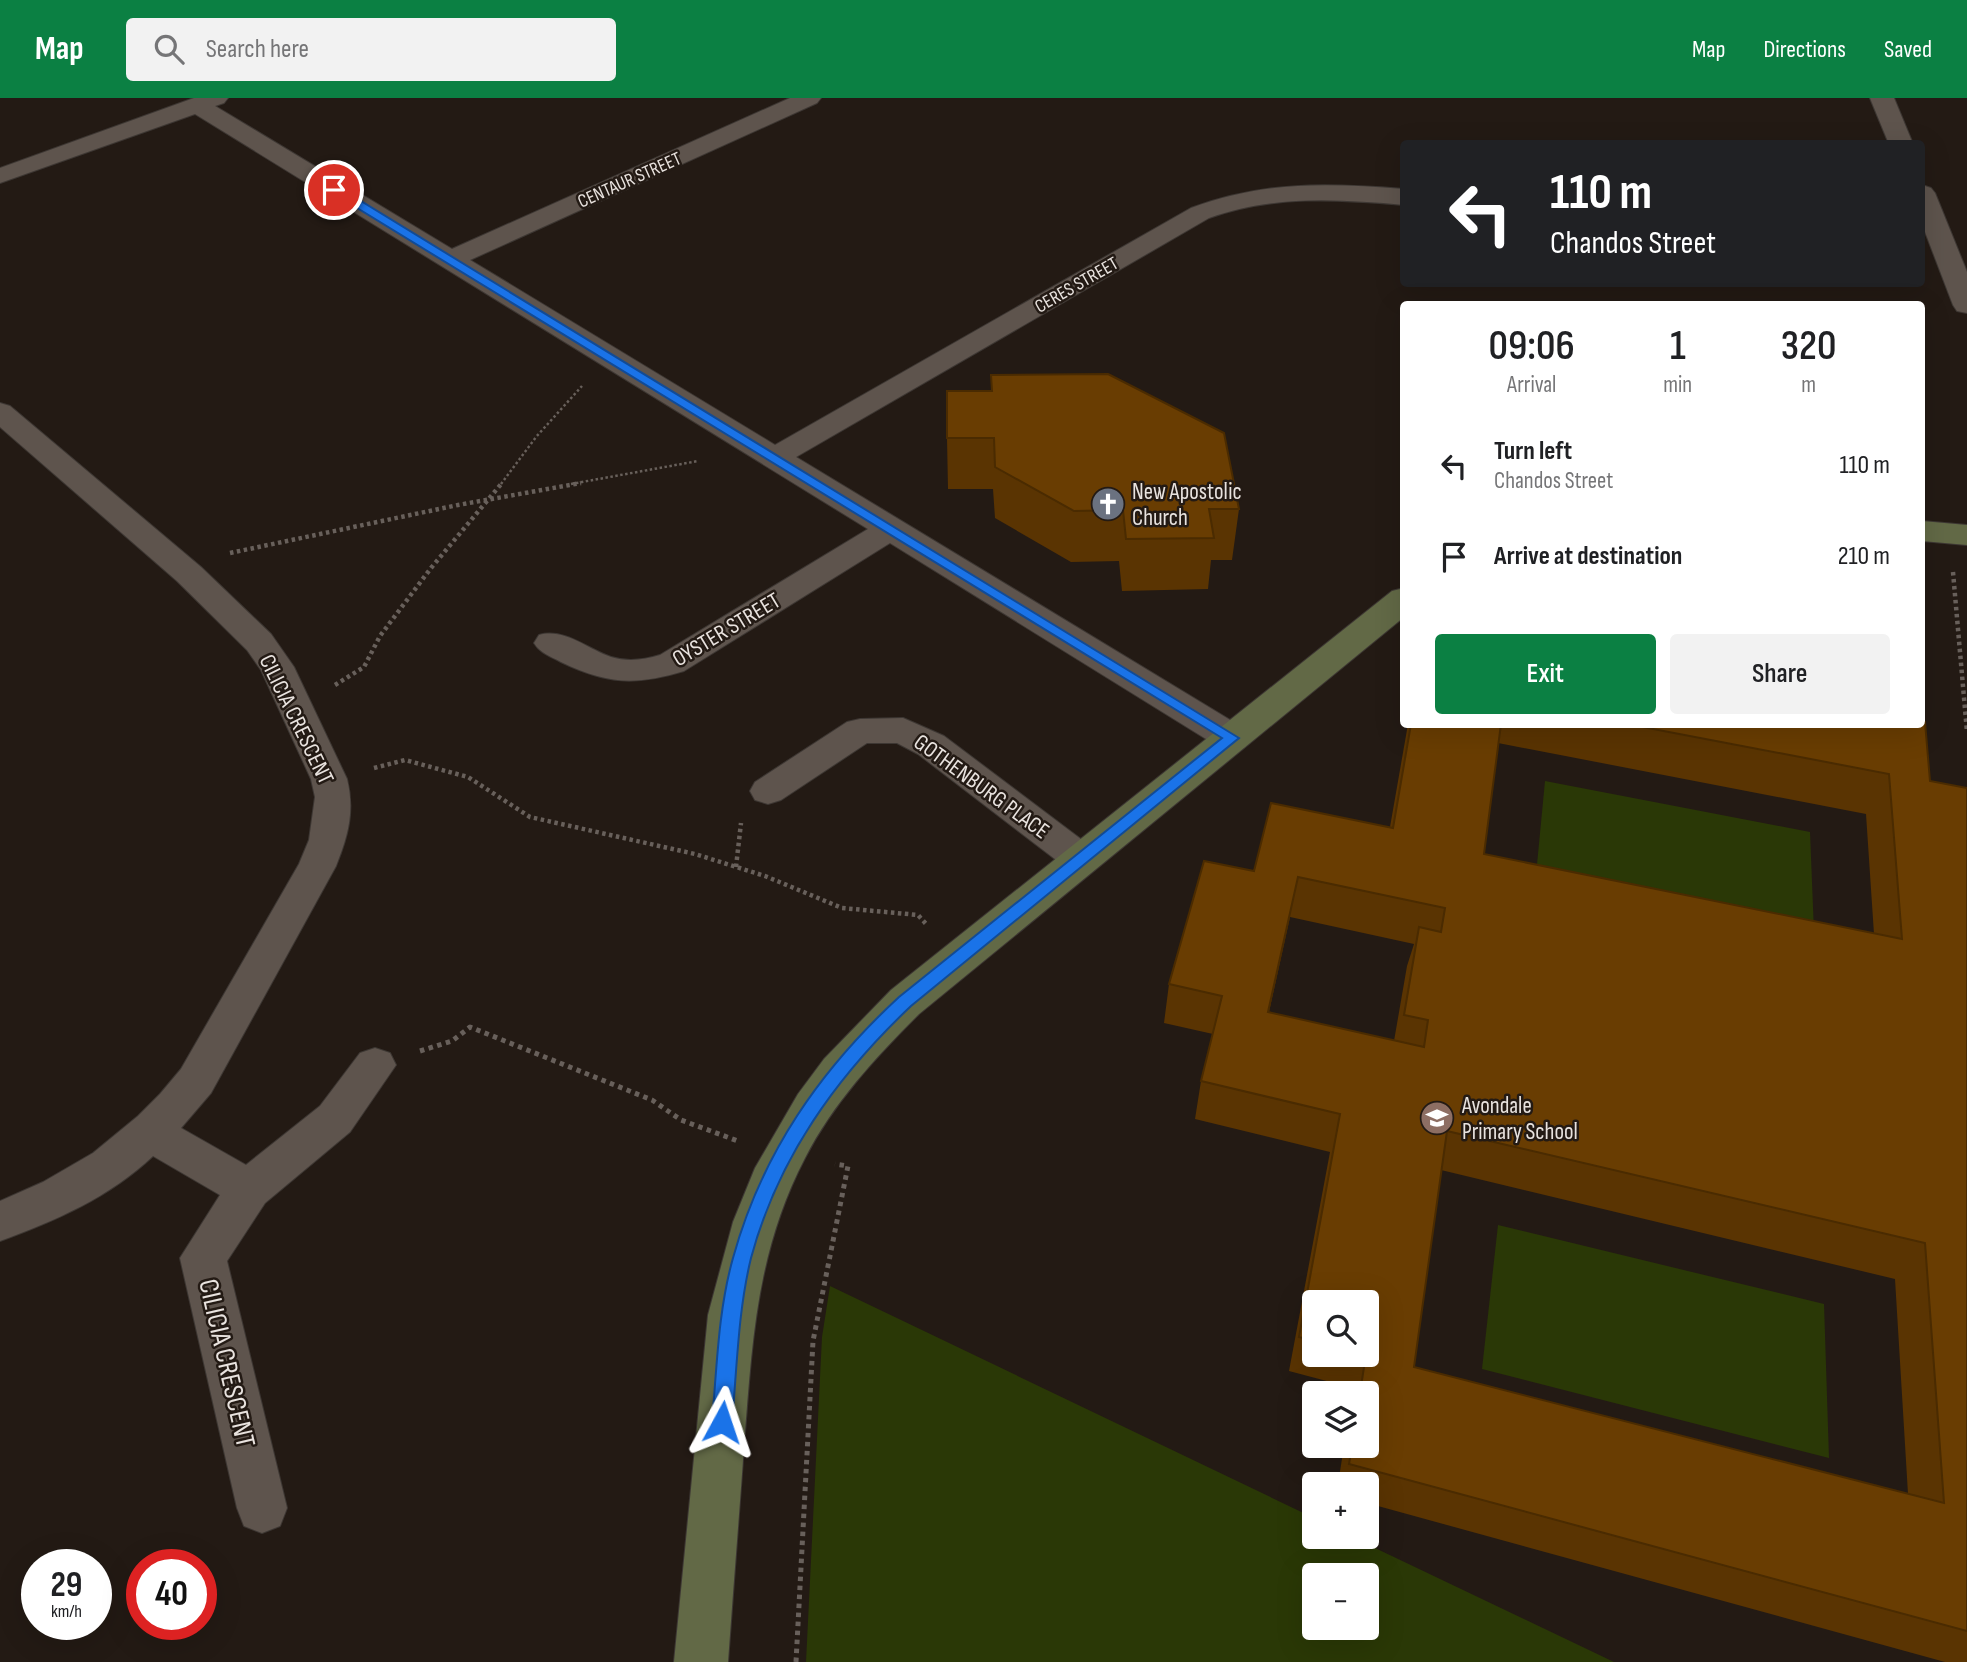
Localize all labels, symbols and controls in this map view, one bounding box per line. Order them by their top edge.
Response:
search box [126,18,616,81]
text: Map [35,29,84,69]
icon: search [150,30,188,68]
text: Search here [206,34,309,65]
text: Map [1692,35,1725,64]
text: Directions [1763,35,1846,64]
text: Saved [1884,35,1932,64]
street label: CENTAUR STREET [574,147,685,213]
pin [304,160,364,220]
text: 110 m [1550,164,1652,223]
icon: left [1435,168,1526,259]
icon: arrive [315,171,353,209]
text: Chandos Street [1550,224,1716,263]
street label: CERES STREET [1031,252,1123,318]
text: 09:06 [1489,321,1575,372]
text: 1 [1670,321,1686,372]
text: 320 [1781,321,1836,372]
text: Arrival [1507,371,1556,399]
text: min [1663,371,1692,399]
text: m [1801,371,1816,399]
text: Turn left [1494,436,1572,467]
icon: left [1435,447,1473,485]
text: 110 m [1839,450,1890,481]
text: Chandos Street [1494,467,1613,495]
place label: New Apostolic Church [1132,478,1242,532]
church icon: New Apostolic Church [1089,485,1127,523]
icon: arrive [1435,538,1473,576]
text: Arrive at destination [1494,541,1682,572]
text: 210 m [1838,541,1890,572]
street label: OYSTER STREET [667,587,786,673]
button: Exit [1435,634,1656,714]
button: Share [1670,634,1890,714]
street label: CILICIA CRESCENT [253,650,340,789]
street label: GOTHENBURG PLACE [908,728,1055,845]
place label: Avondale Primary School [1461,1092,1578,1146]
school or university icon: Avondale Primary School [1418,1099,1456,1137]
street label: CILICIA CRESCENT [191,1276,262,1451]
map controls [1302,1290,1379,1640]
button: search [1302,1290,1379,1367]
button: layers [1302,1381,1379,1458]
position arrow [685,1385,759,1459]
button: + [1302,1472,1379,1549]
speed limit sign: 40 [126,1549,217,1640]
button: − [1302,1563,1379,1640]
text: 29 [51,1564,82,1607]
text: km/h [51,1601,82,1622]

